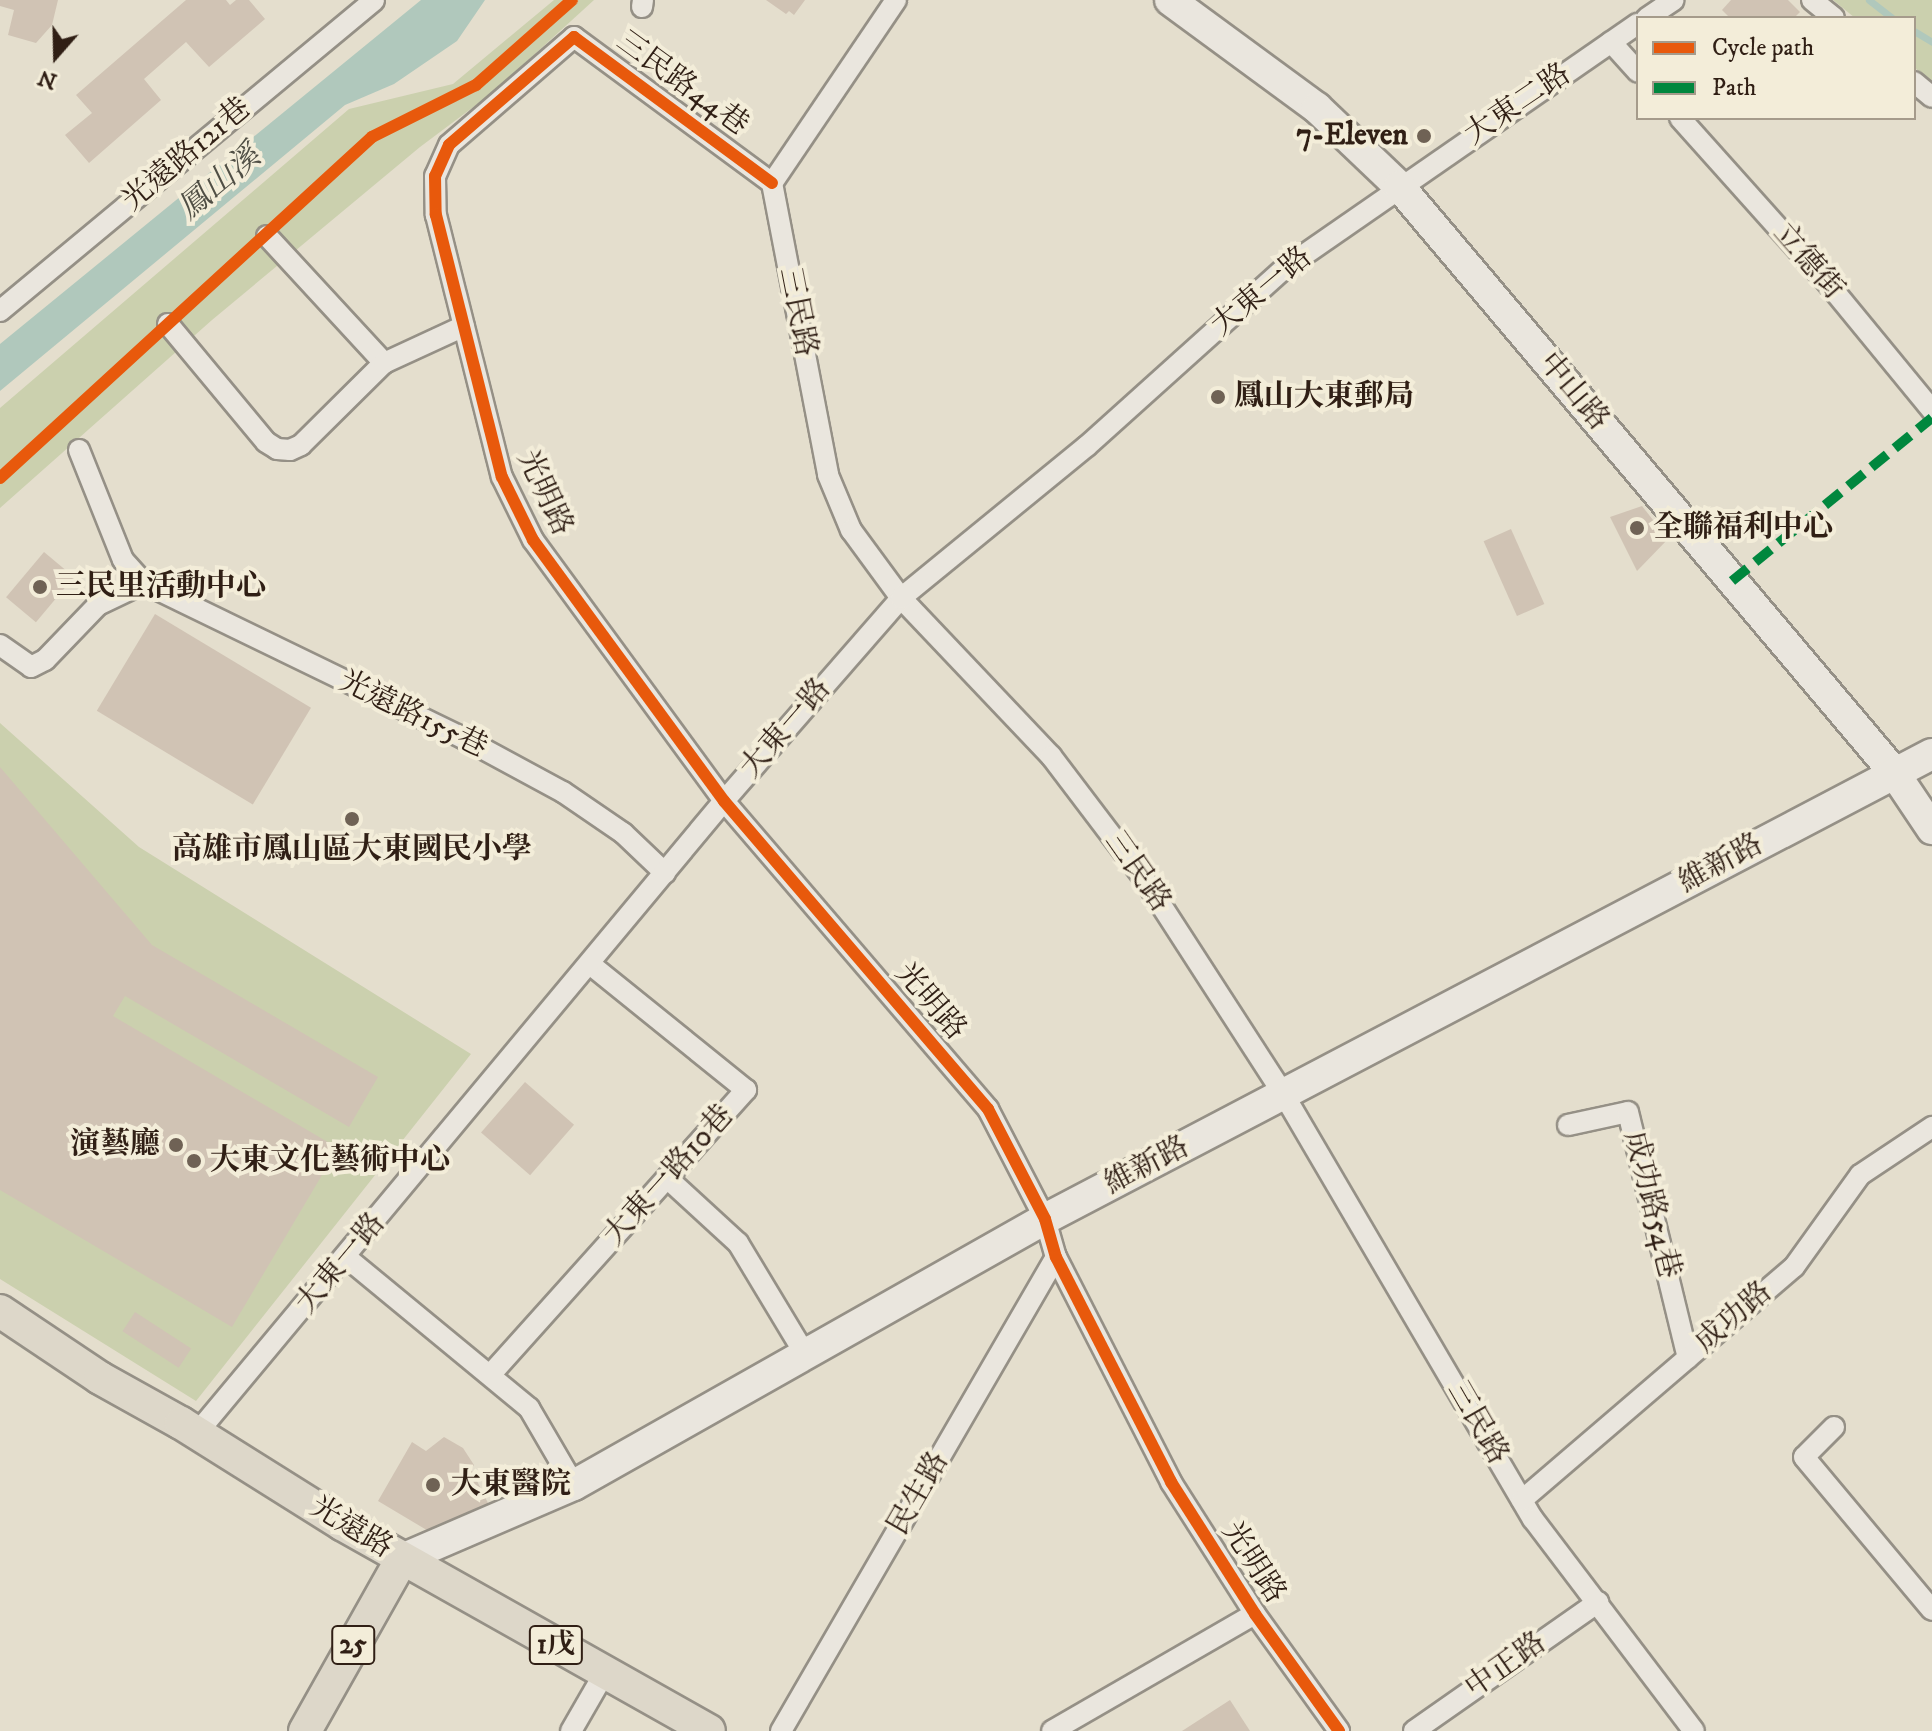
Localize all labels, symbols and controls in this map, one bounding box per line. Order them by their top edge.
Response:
north arrow [16,16,96,96]
legend [1636,16,1916,120]
street label: 三民路44巷 [609,24,755,144]
text: Cycle path [1712,33,1814,63]
street label: 大東二路 [1458,57,1578,153]
text: N [35,63,61,95]
text: Path [1712,73,1756,103]
street label: 光遠路121巷 [115,91,259,219]
place label: 7-Eleven [1296,118,1408,154]
marker: 7-Eleven [1415,127,1433,145]
water label: 鳳山溪 [171,137,269,229]
street label: 立德街 [1765,216,1851,308]
street label: 大東一路 [1204,240,1320,344]
street label: 三民路 [771,264,823,360]
street label: 中山路 [1530,346,1616,438]
place label: 鳳山大東郵局 [1234,379,1414,415]
marker: 鳳山大東郵局 [1209,388,1227,406]
street label: 光明路 [509,445,579,541]
place label: 全聯福利中心 [1653,510,1833,546]
marker: 全聯福利中心 [1628,519,1646,537]
place label: 三民里活動中心 [56,569,266,605]
marker: 三民里活動中心 [31,578,49,596]
street label: 光遠路155巷 [333,664,493,766]
street label: 大東一路 [733,672,839,786]
marker: 高雄市鳳山區大東國民小學 [343,810,361,828]
street label: 三民路 [1096,825,1178,919]
street label: 維新路 [1673,827,1769,901]
place label: 高雄市鳳山區大東國民小學 [172,832,532,868]
street label: 光明路 [887,956,973,1048]
street label: 大東一路10巷 [596,1098,742,1254]
place label: 演藝廳 [70,1127,160,1163]
street label: 成功路54巷 [1615,1128,1687,1282]
street label: 維新路 [1099,1130,1195,1202]
marker: 演藝廳 [167,1136,185,1154]
place label: 大東文化藝術中心 [210,1143,450,1179]
marker: 大東文化藝術中心 [185,1152,203,1170]
street label: 大東一路 [289,1206,393,1322]
street label: 成功路 [1688,1275,1780,1361]
street label: 三民路 [1439,1375,1515,1471]
street label: 民生路 [881,1446,957,1542]
place label: 大東醫院 [451,1467,571,1503]
marker: 大東醫院 [422,1474,444,1496]
street label: 光遠路 [303,1489,399,1567]
street label: 光明路 [1213,1515,1293,1611]
road number: 25 [331,1621,375,1669]
road number: 1戊 [528,1621,584,1669]
street label: 中正路 [1459,1625,1553,1707]

